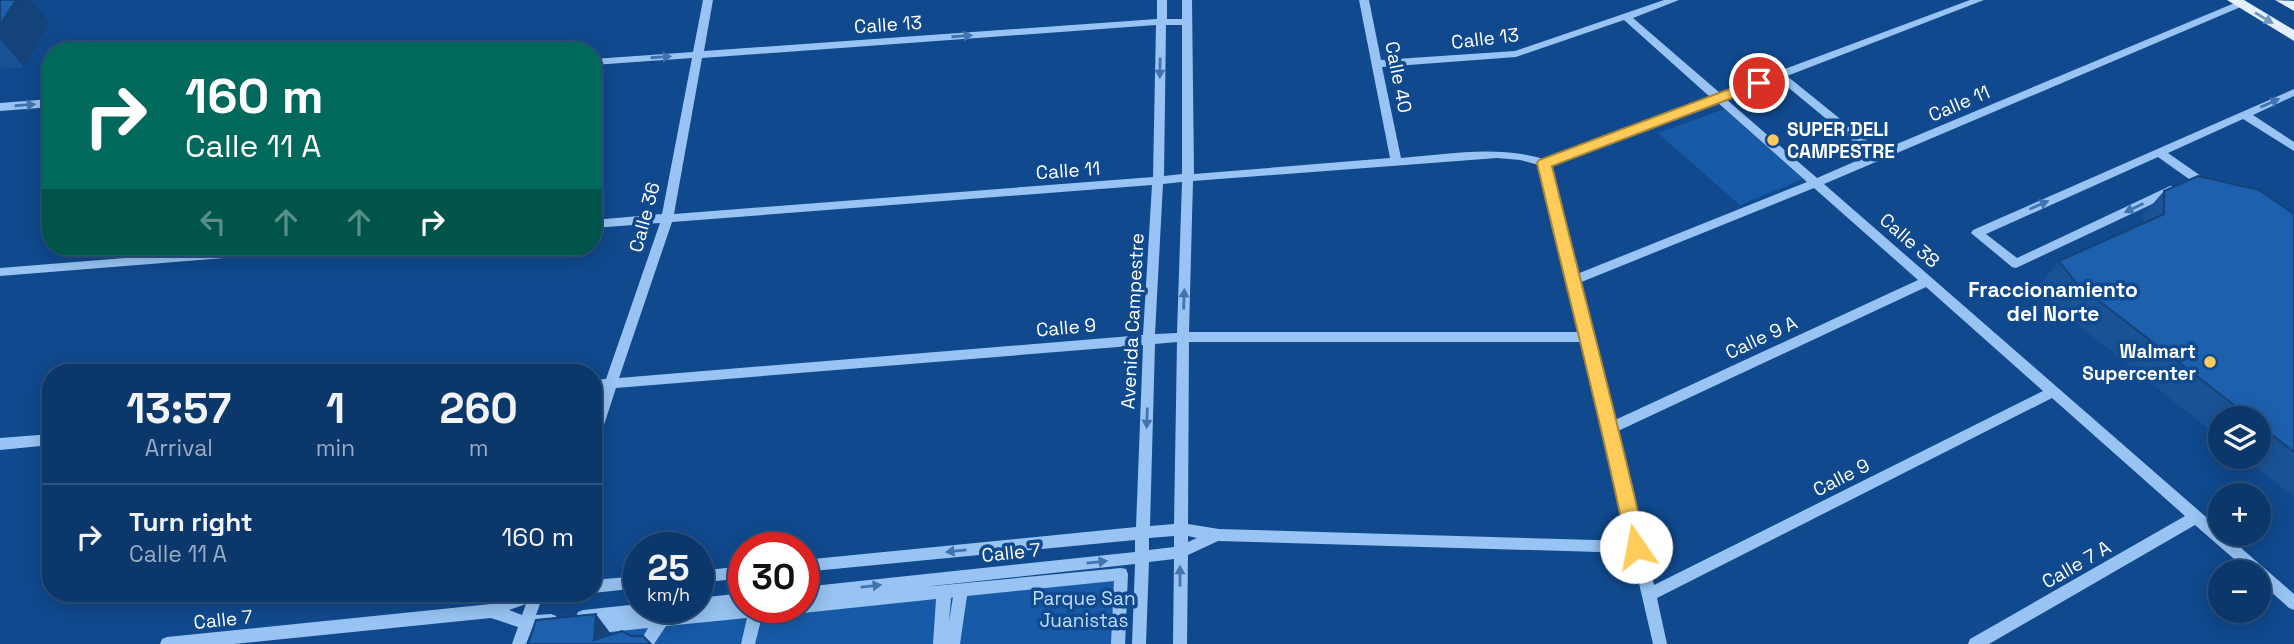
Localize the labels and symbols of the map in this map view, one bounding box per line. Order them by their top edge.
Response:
street label: Calle 13 [853,10,923,39]
one-way arrow [2254,12,2273,25]
street label: Calle 13 [1450,22,1520,55]
one-way arrow [951,30,973,41]
street label: Calle 40 [1379,39,1418,115]
one-way arrow [651,51,673,62]
pin [1729,53,1789,113]
one-way arrow [1155,57,1166,79]
street label: Calle 11 [1925,79,1994,128]
one-way arrow [2259,97,2280,108]
one-way arrow [15,99,37,110]
place label: SUPER DELI CAMPESTRE [1787,117,1895,164]
marker: SUPER DELI CAMPESTRE [1765,132,1781,148]
street label: Calle 11 [1035,156,1101,185]
street label: Calle 36 [623,179,666,255]
one-way arrow [2029,199,2049,211]
one-way arrow [2124,203,2145,214]
street label: Calle 38 [1874,207,1945,273]
street label: Avenida Campestre [1115,232,1150,410]
district label: Fraccionamiento del Norte [1968,276,2138,327]
one-way arrow [1178,288,1190,310]
street label: Calle 9 A [1721,310,1801,365]
street label: Calle 9 [1035,312,1097,343]
place label: Walmart Supercenter [2082,339,2196,386]
marker: Walmart Supercenter [2202,354,2218,370]
one-way arrow [1141,407,1152,429]
street label: Calle 9 [1809,453,1874,502]
position arrow [1599,510,1673,584]
speed limit sign: 30 [728,532,819,623]
street label: Calle 7 A [2037,535,2115,594]
street label: Calle 7 [980,537,1042,568]
one-way arrow [945,545,967,556]
one-way arrow [1086,556,1108,567]
one-way arrow [1174,565,1186,587]
one-way arrow [860,581,882,592]
park label: Parque San Juanistas [1032,586,1136,633]
street label: Calle 7 [192,604,254,635]

